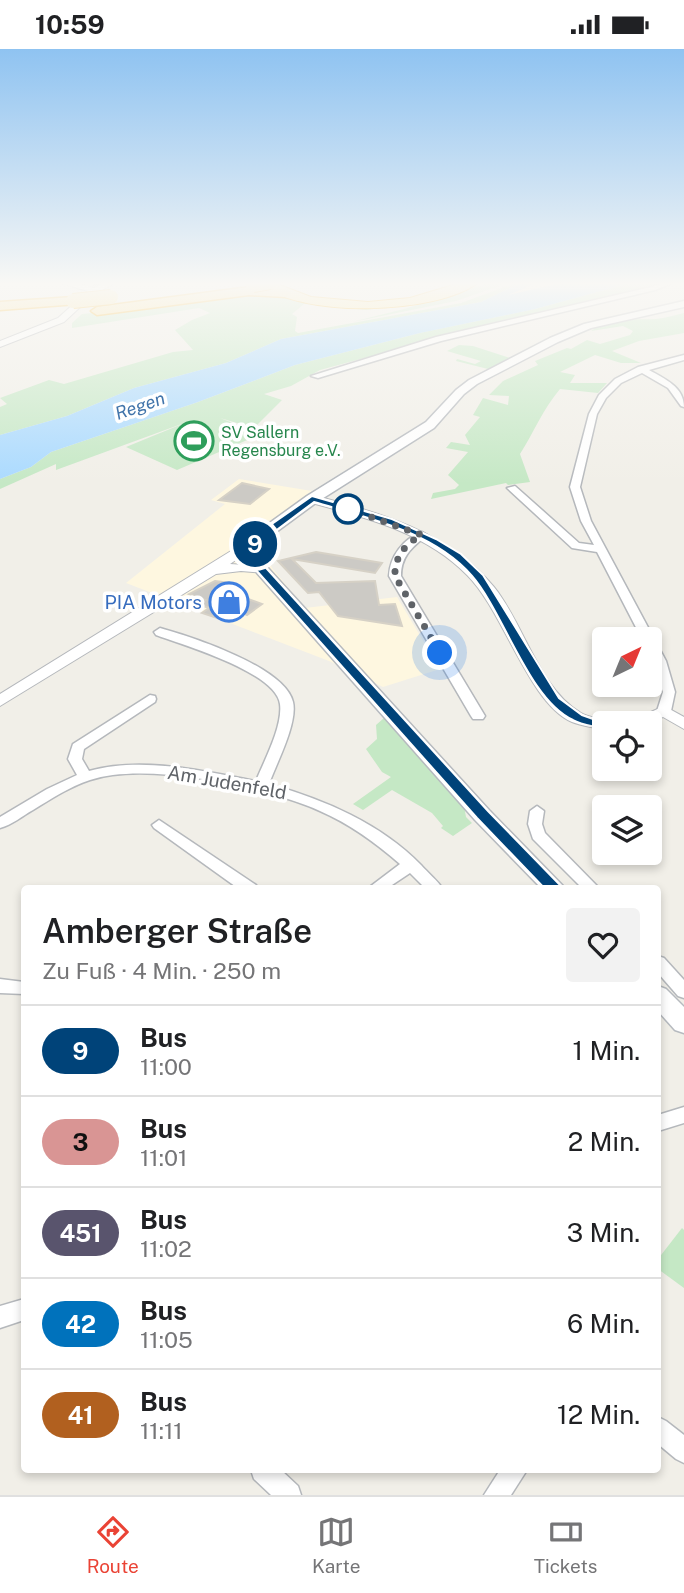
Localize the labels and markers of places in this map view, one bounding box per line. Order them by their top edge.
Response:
sports icon: SV Sallern Regensburg e.V. [173,420,215,462]
place label: SV Sallern Regensburg e.V. [221,423,341,460]
unlabelled marker [333,494,363,524]
shop icon: PIA Motors [208,581,250,623]
place label: PIA Motors [105,591,202,613]

